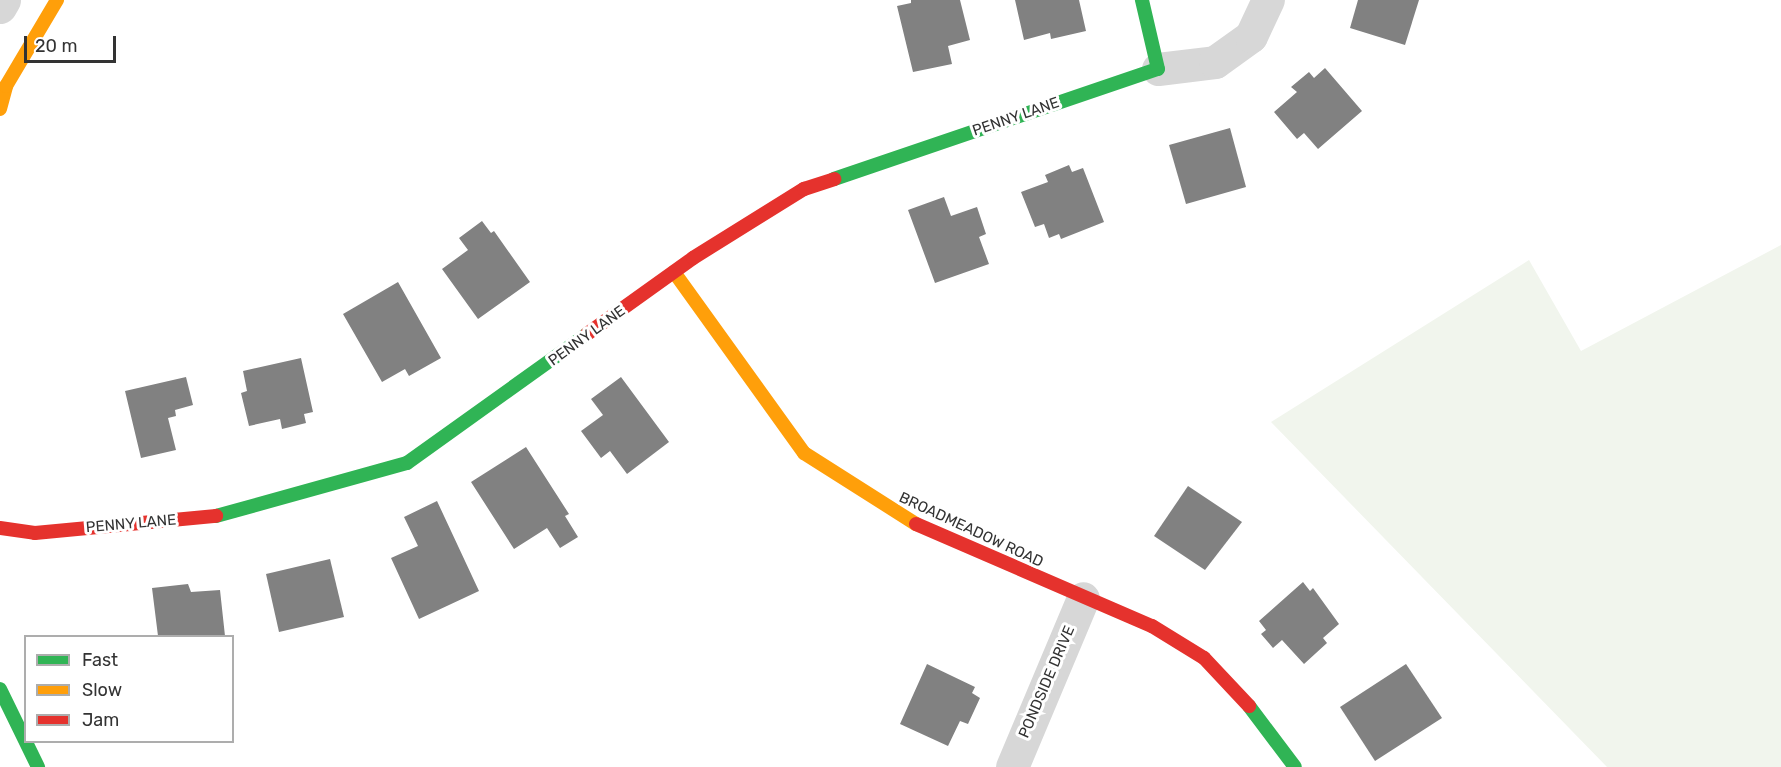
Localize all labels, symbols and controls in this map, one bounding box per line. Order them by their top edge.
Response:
scale bar [27,24,118,62]
text: 20 m [35,35,77,57]
street label: PENNY LANE [970,94,1062,140]
street label: PENNY LANE [545,302,629,370]
street label: BROADMEADOW ROAD [896,489,1046,571]
street label: PENNY LANE [85,511,177,537]
street label: PONDSIDE DRIVE [1015,623,1079,741]
legend [24,635,234,743]
text: Fast [82,649,118,671]
text: Slow [82,679,122,701]
text: Jam [82,709,119,731]

